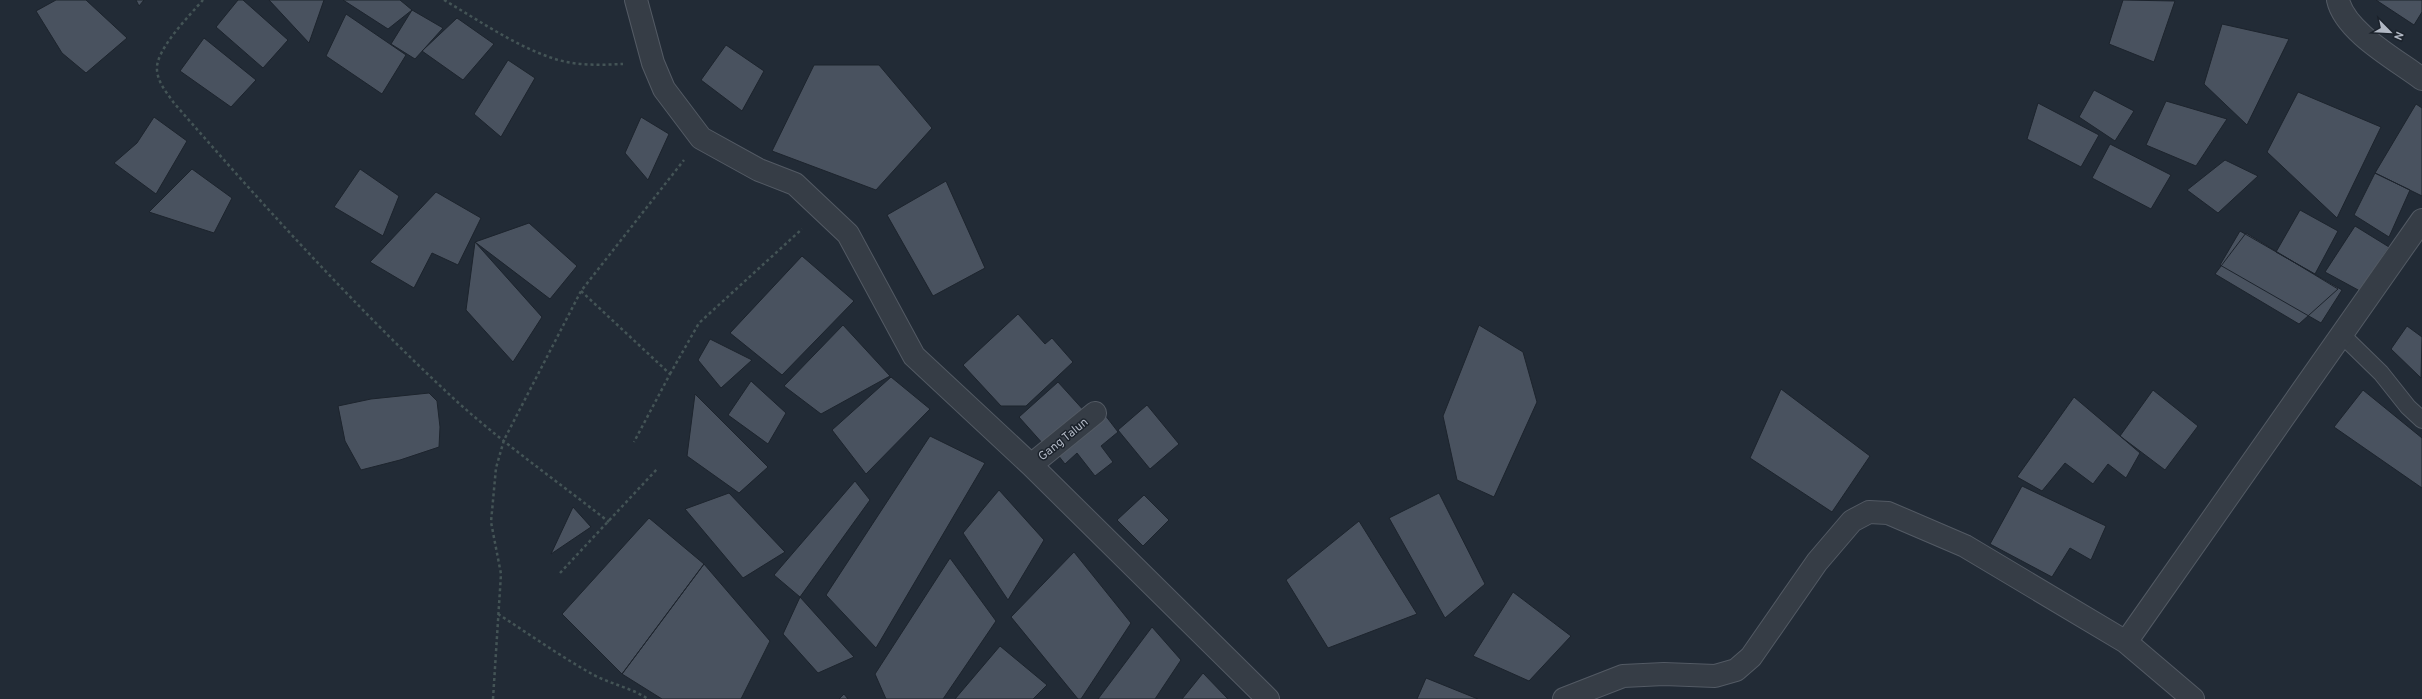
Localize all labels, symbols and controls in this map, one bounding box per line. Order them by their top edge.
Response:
north arrow [2370,12,2410,52]
text: N [2390,29,2406,42]
street label: Gang Talun [1035,415,1092,465]

